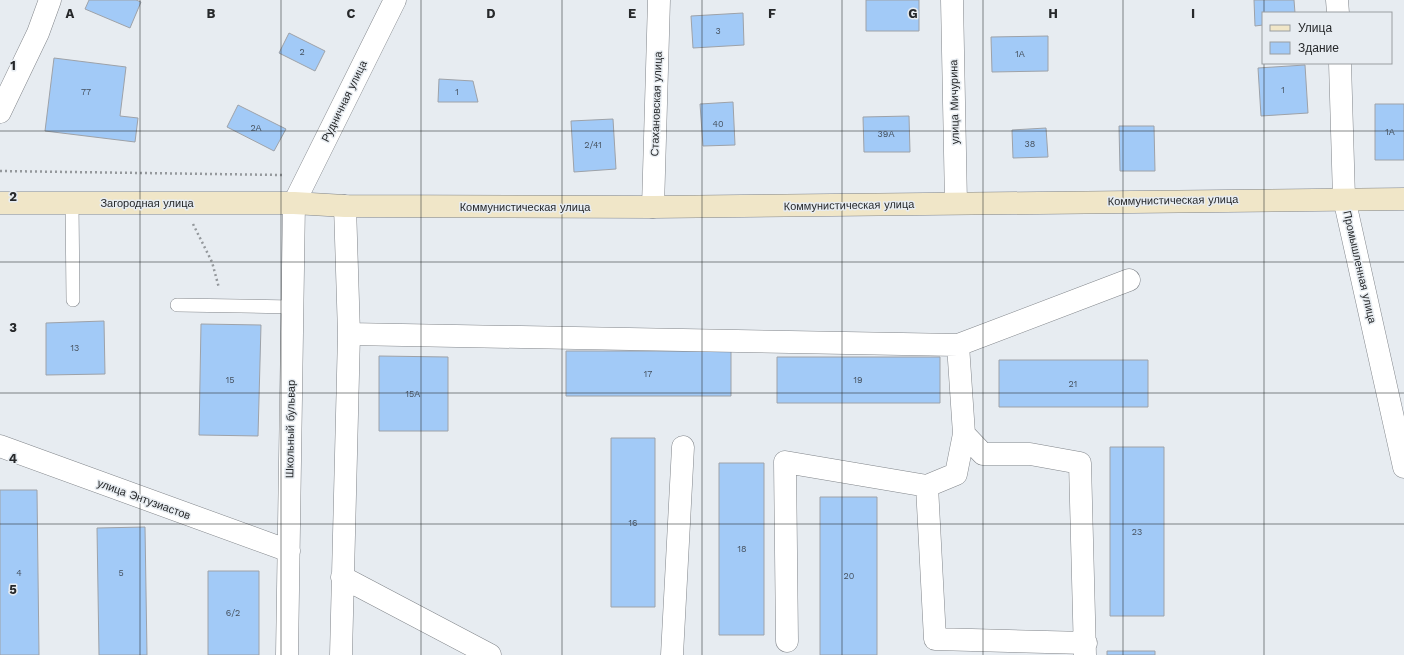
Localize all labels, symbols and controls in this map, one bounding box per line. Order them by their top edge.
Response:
text: A [66,6,75,21]
text: B [207,6,216,21]
text: C [347,6,356,21]
text: D [486,6,496,21]
text: E [628,6,636,21]
text: F [768,6,776,21]
text: G [908,6,918,21]
text: H [1048,6,1058,21]
text: I [1191,6,1195,21]
legend [1262,12,1392,64]
text: Улица [1298,21,1332,35]
house number: 3 [715,26,721,36]
text: Здание [1298,41,1339,55]
house number: 2 [299,47,305,57]
house number: 1А [1015,49,1025,59]
street label: Стахановская улица [648,50,665,157]
text: 1 [10,58,16,73]
street label: Рудничная улица [319,58,370,144]
street label: улица Мичурина [947,59,962,145]
house number: 1 [1281,85,1285,95]
house number: 77 [81,87,91,97]
house number: 1 [455,87,459,97]
house number: 40 [712,119,724,129]
house number: 2А [250,123,262,133]
house number: 1А [1385,127,1395,137]
house number: 39А [878,129,894,139]
house number: 38 [1025,139,1035,149]
house number: 2/41 [584,140,602,150]
text: 2 [9,189,17,204]
street label: Коммунистическая улица [1108,193,1239,208]
street label: Загородная улица [100,197,194,210]
street label: Коммунистическая улица [784,198,915,213]
street label: Коммунистическая улица [460,201,591,214]
street label: Промышленная улица [1340,210,1379,326]
text: 3 [9,320,17,335]
house number: 13 [71,343,79,353]
house number: 17 [644,369,652,379]
house number: 15 [226,375,234,385]
house number: 19 [853,375,863,385]
house number: 21 [1069,379,1077,389]
street label: Школьный бульвар [283,380,298,478]
house number: 15А [406,389,420,399]
text: 4 [9,451,18,466]
street label: улица Энтузиастов [95,477,192,522]
house number: 16 [629,518,637,528]
house number: 23 [1132,527,1142,537]
house number: 18 [737,544,747,554]
house number: 4 [16,568,22,578]
house number: 5 [118,568,124,578]
house number: 20 [844,571,855,581]
text: 5 [9,582,17,597]
house number: 6/2 [226,608,240,618]

